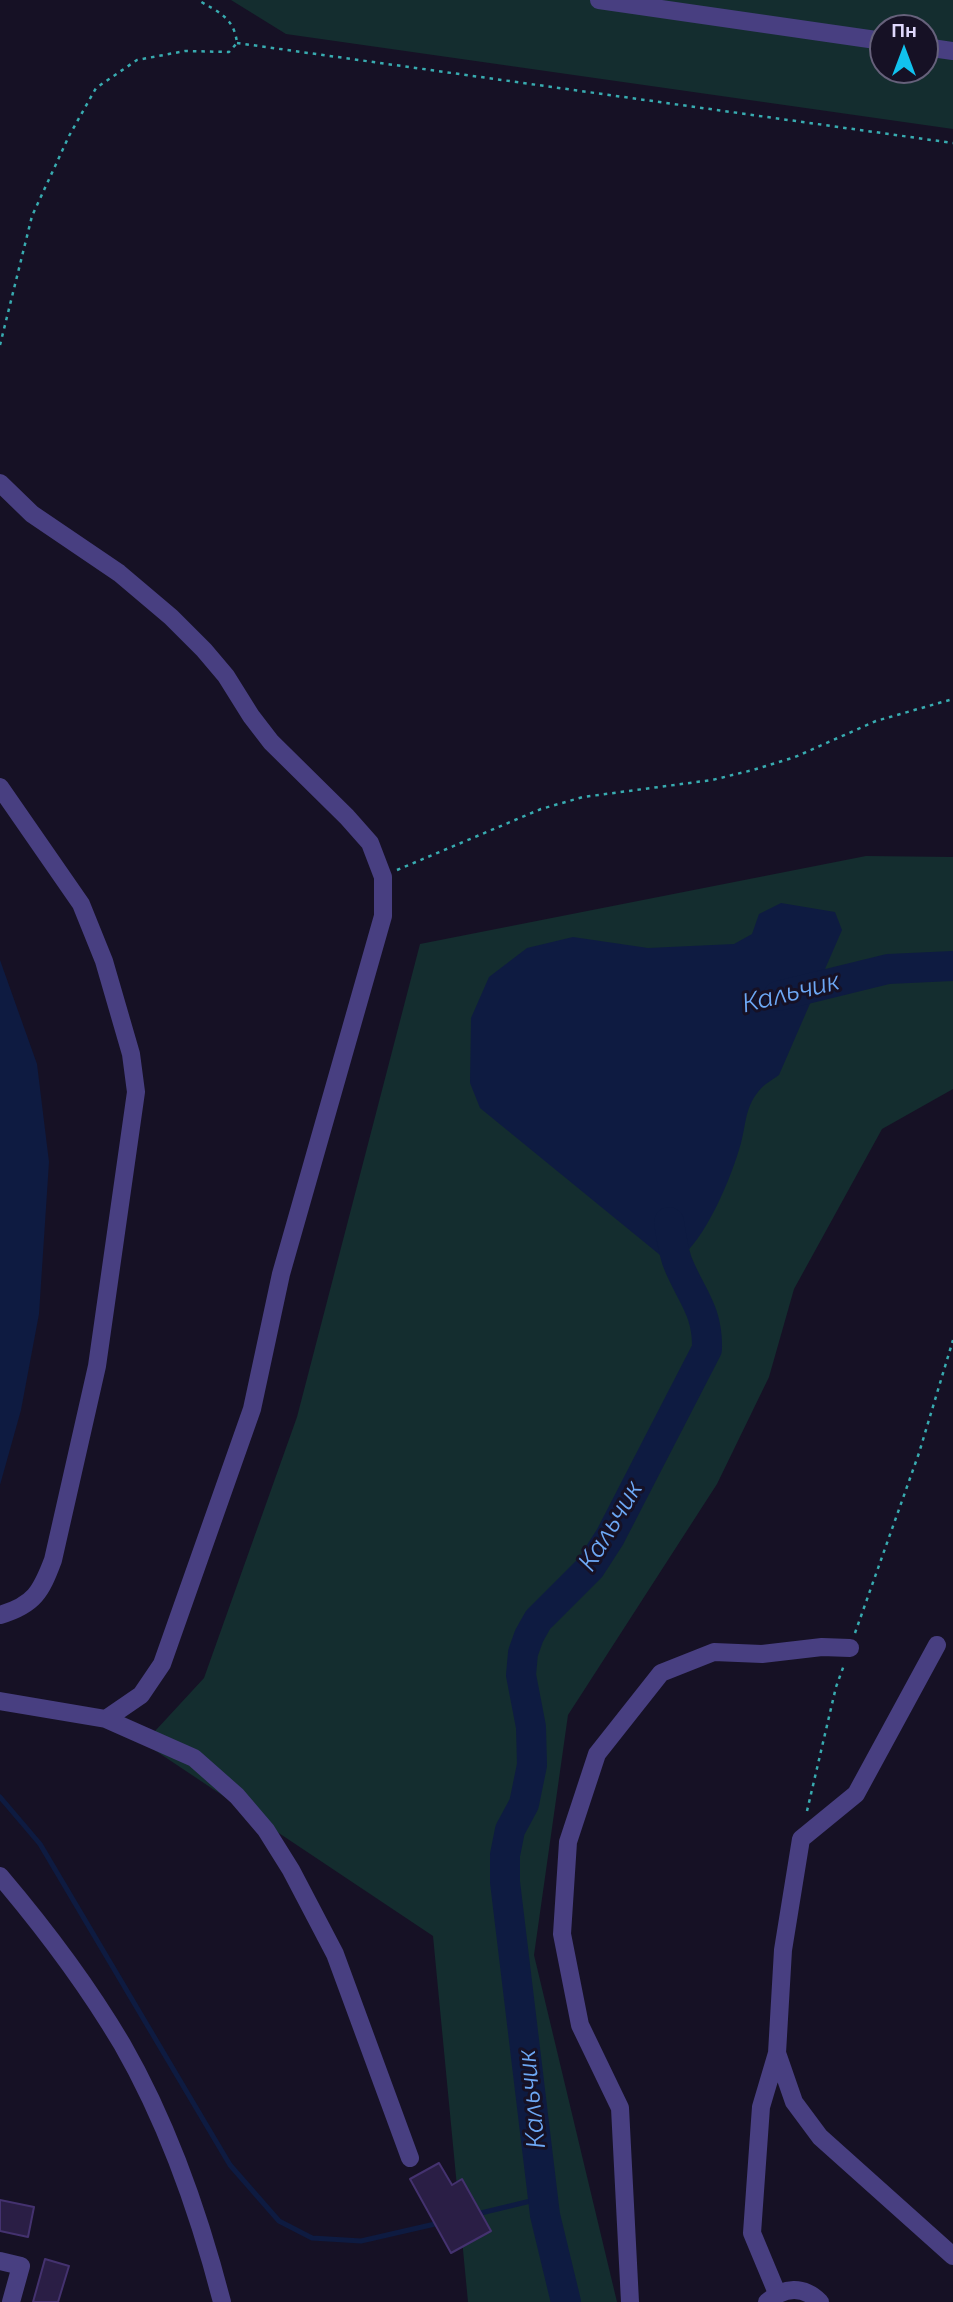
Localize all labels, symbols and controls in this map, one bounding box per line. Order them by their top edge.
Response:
north arrow [869,14,939,84]
text: Пн [891,19,917,41]
water label: Кальчик [739,966,843,1020]
water label: Кальчик [572,1476,650,1576]
water label: Кальчик [511,2048,553,2150]

